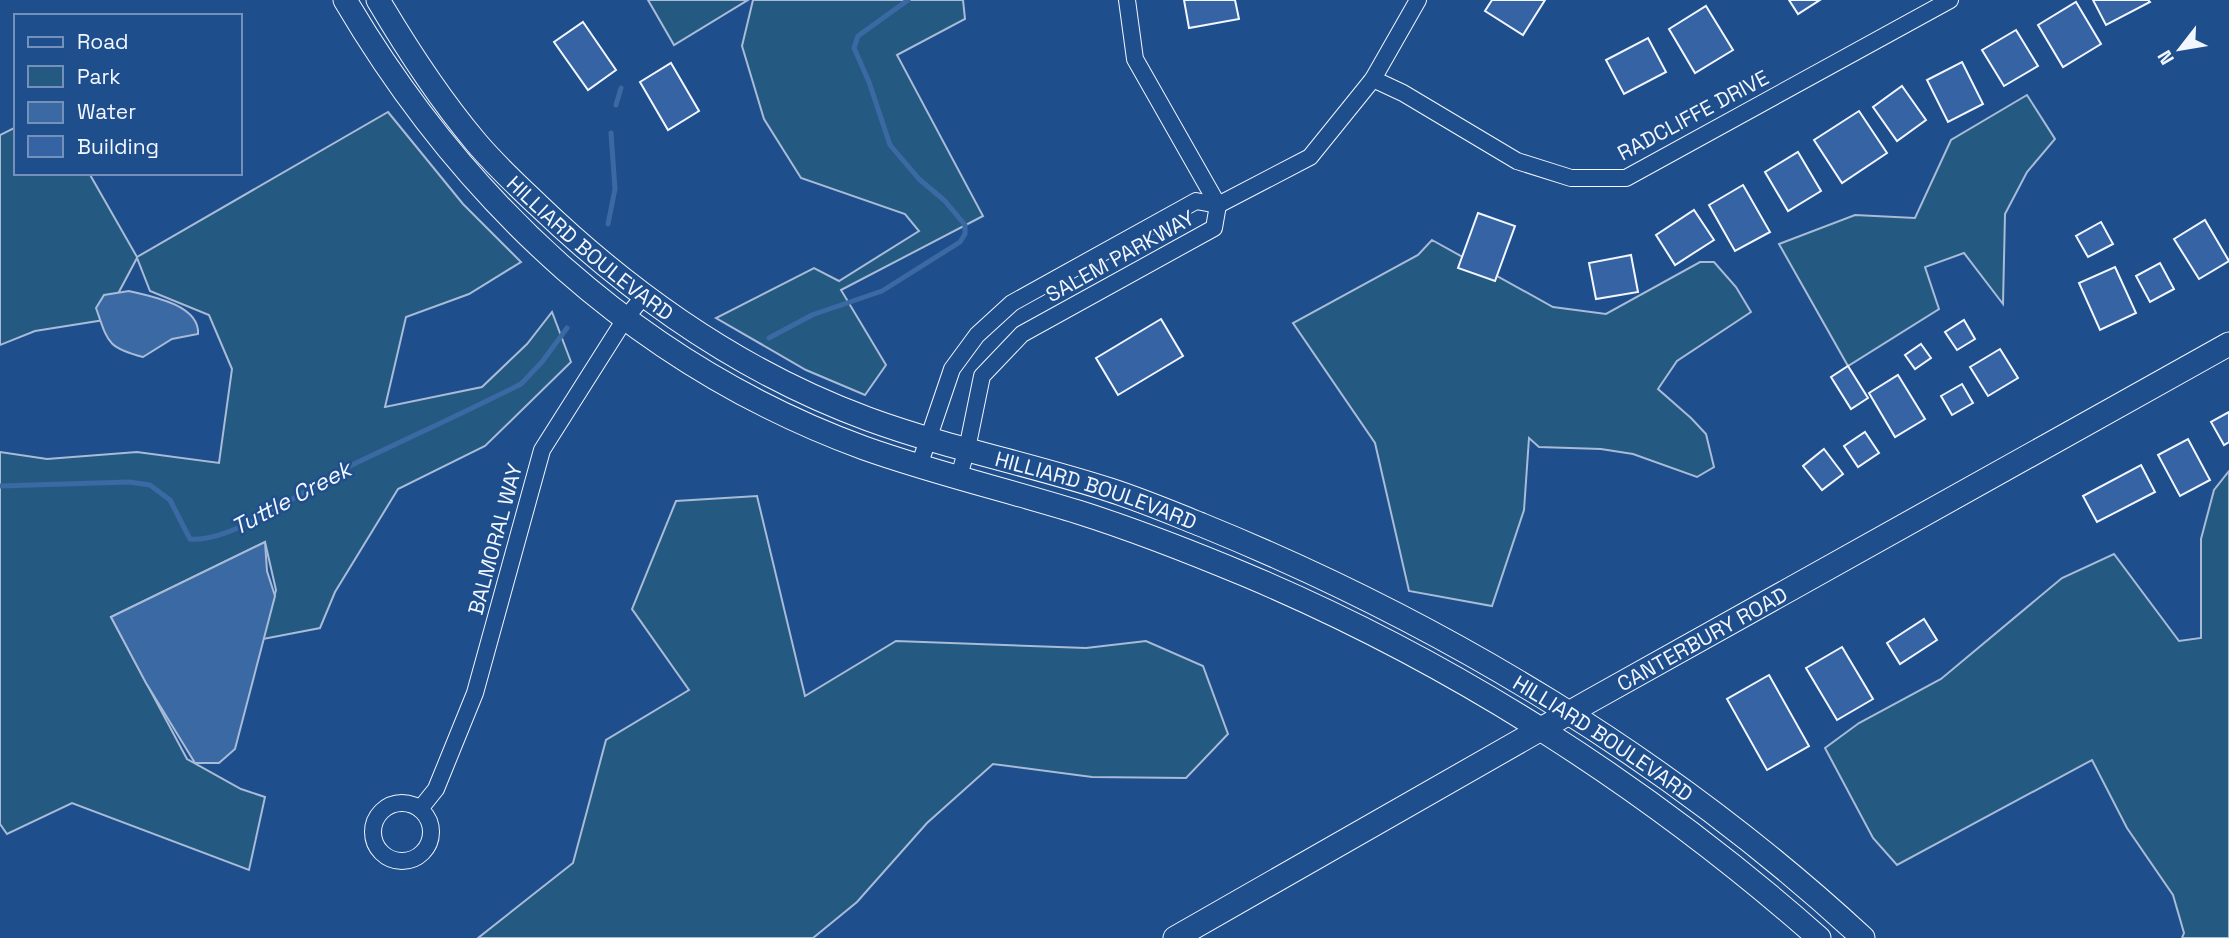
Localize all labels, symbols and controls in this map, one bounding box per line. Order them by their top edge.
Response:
legend [14,14,242,175]
north arrow [2145,14,2215,84]
text: Road [77,28,129,55]
text: N [2152,46,2180,69]
text: Park [77,63,121,90]
street label: RADCLIFFE DRIVE [1613,64,1773,166]
text: Water [77,98,136,125]
text: Building [77,133,159,160]
street label: HILLIARD BOULEVARD [502,169,679,326]
street label: SALEM PARKWAY [1041,204,1199,308]
street label: HILLIARD BOULEVARD [992,445,1201,535]
water label: Tuttle Creek [226,453,358,542]
street label: BALMORAL WAY [462,460,528,618]
street label: CANTERBURY ROAD [1612,580,1792,697]
street label: HILLIARD BOULEVARD [1508,668,1699,807]

